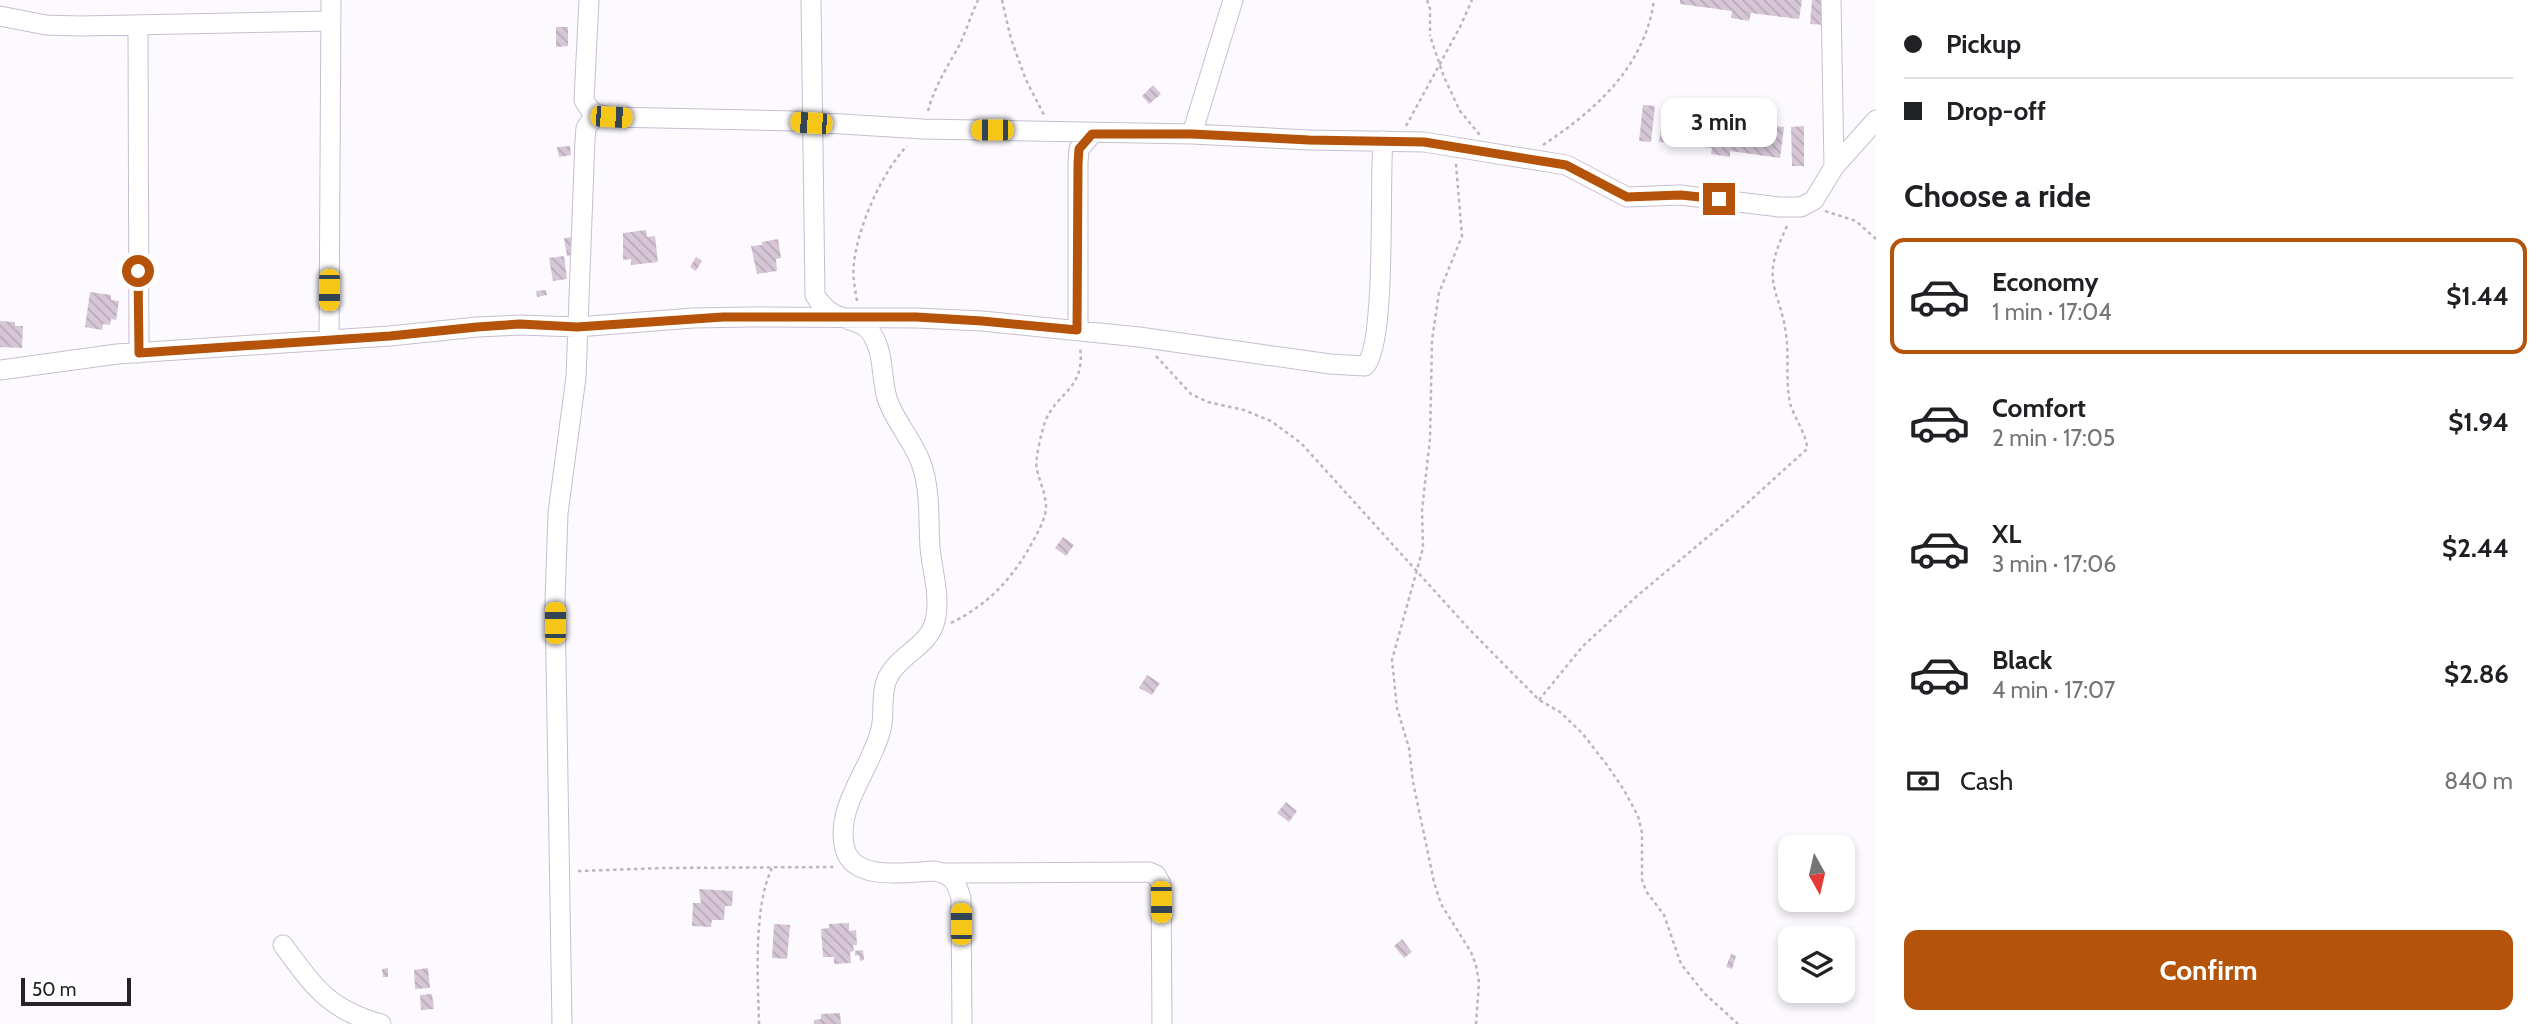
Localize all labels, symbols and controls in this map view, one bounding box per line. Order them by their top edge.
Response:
text: Pickup [1946,28,2021,60]
text: Drop-off [1946,95,2046,127]
callout: 3 min [1661,97,1777,146]
car [590,105,633,129]
text: 3 min [1691,108,1747,136]
car [790,111,833,135]
car [972,120,1014,141]
text: Choose a ride [1904,176,2091,215]
route end [1703,183,1735,215]
route start [122,255,154,287]
icon: car [1908,265,1971,328]
text: Economy [1992,266,2098,298]
car [319,269,340,311]
text: $1.44 [2446,280,2509,312]
text: 1 min · 17:04 [1992,298,2112,326]
icon: car [1908,391,1971,454]
text: Comfort [1992,392,2086,424]
text: $1.94 [2448,406,2509,438]
text: 2 min · 17:05 [1992,424,2115,452]
icon: car [1908,517,1971,580]
text: XL [1992,518,2021,550]
text: $2.44 [2442,532,2509,564]
text: 3 min · 17:06 [1992,550,2116,578]
car [545,602,566,644]
icon: car [1908,643,1971,706]
text: Black [1992,644,2052,676]
text: $2.86 [2444,658,2509,690]
text: 4 min · 17:07 [1992,676,2115,704]
icon: cash [1904,762,1942,800]
text: Cash [1960,765,2013,797]
text: 840 m [2444,767,2513,795]
north arrow [1778,835,1855,912]
map controls [1778,835,1855,1003]
car [1151,881,1172,923]
car [951,903,972,945]
button: layers [1778,926,1855,1003]
button: Confirm [1904,930,2513,1010]
scale bar [21,975,131,1007]
text: 50 m [32,978,76,1001]

